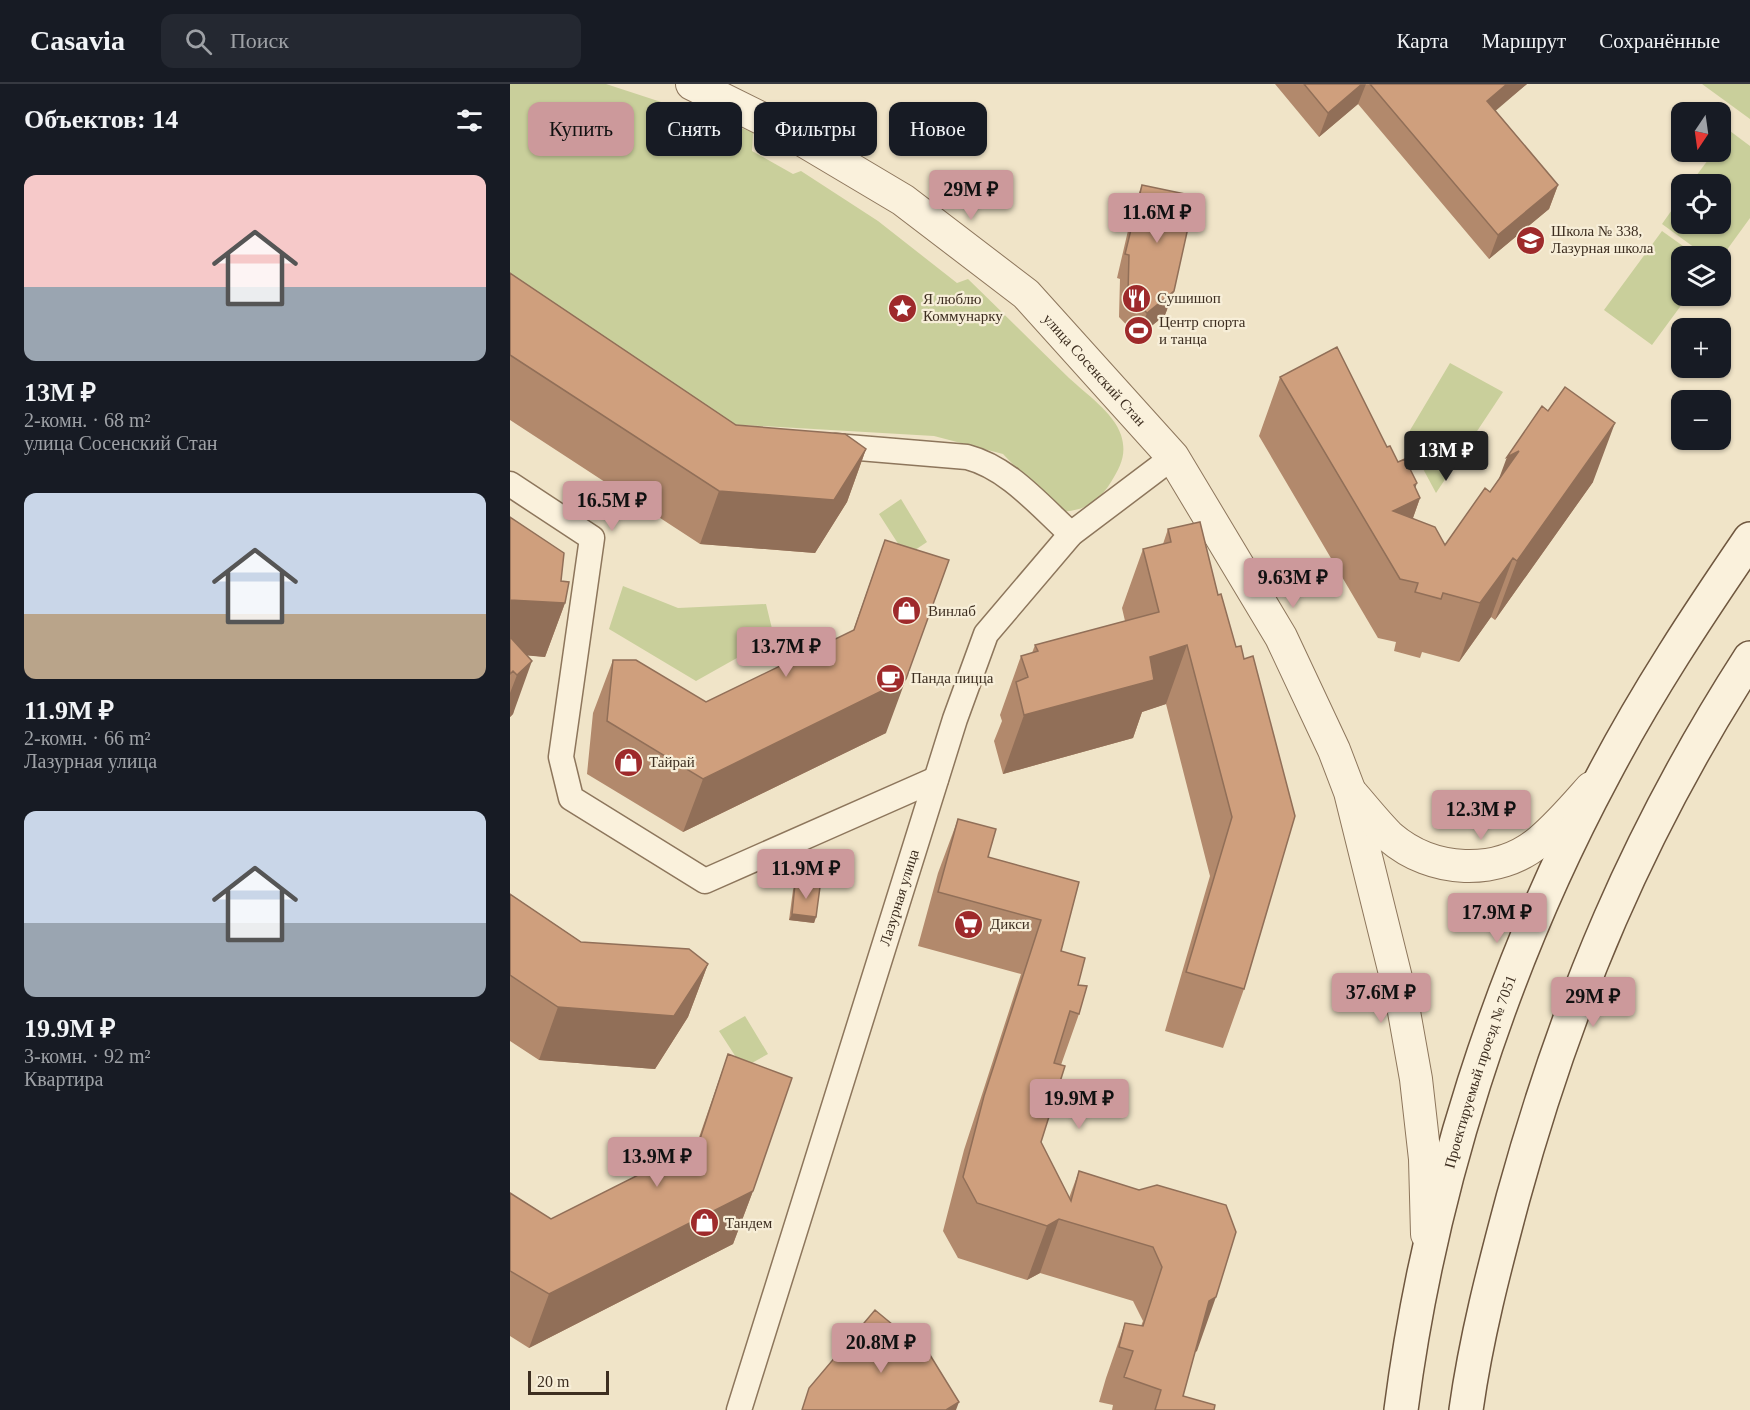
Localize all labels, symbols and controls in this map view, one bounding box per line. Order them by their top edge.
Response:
search box [161,14,581,68]
text: Casavia [30,25,125,56]
icon: search [182,25,215,58]
text: Поиск [230,28,289,53]
text: Карта [1397,29,1449,53]
text: Маршрут [1482,29,1566,53]
text: Сохранённые [1599,29,1720,53]
chip: Купить [528,102,634,156]
chip: Снять [646,102,742,156]
chip: Фильтры [754,102,877,156]
chip: Новое [889,102,987,156]
north arrow [1671,102,1731,162]
map controls [1671,102,1731,450]
icon: filters [453,104,486,137]
text: Объектов: 14 [24,105,178,134]
pin: 29M ₽ [929,170,1013,221]
button: locate [1671,174,1731,234]
text: 29M ₽ [943,178,999,200]
pin: 11.6M ₽ [1102,193,1212,244]
text: 11.6M ₽ [1122,201,1192,223]
icon: home [201,214,309,322]
place label: Школа № 338, Лазурная школа [1551,223,1654,256]
school or university icon: Школа № 338, Лазурная школа [1514,224,1546,256]
button: layers [1671,246,1731,306]
restaurant icon: Сушишоп [1120,282,1152,314]
place label: Сушишоп [1157,290,1221,306]
place label: Я люблю Коммунарку [923,291,1003,324]
place icon: Я люблю Коммунарку [886,292,918,324]
street label: улица Сосенский Стан [1040,311,1149,429]
place label: Центр спорта и танца [1159,314,1246,347]
sports icon: Центр спорта и танца [1122,315,1154,347]
button: + [1671,318,1731,378]
text: 13M ₽ [24,378,96,407]
button: − [1671,390,1731,450]
text: 2-комн. · 68 m² [24,409,151,431]
pin: 13M ₽ [1404,431,1488,482]
text: улица Сосенский Стан [24,432,218,454]
text: 13M ₽ [1418,439,1474,461]
pin: 16.5M ₽ [557,481,667,532]
text: 16.5M ₽ [577,489,647,511]
icon: home [201,532,309,640]
pin: 9.63M ₽ [1238,558,1348,609]
text: 9.63M ₽ [1258,566,1328,588]
shop icon: Винлаб [891,595,923,627]
place label: Винлаб [928,603,976,619]
pin: 13.7M ₽ [731,627,841,678]
text: 13.7M ₽ [751,635,821,657]
cafe icon: Панда пицца [874,662,906,694]
place label: Панда пицца [911,670,994,686]
text: 11.9M ₽ [24,696,114,725]
text: 2-комн. · 66 m² [24,727,151,749]
shop icon: Тайрай [612,746,644,778]
text: Лазурная улица [24,750,157,772]
place label: Тайрай [649,754,695,770]
pin: 12.3M ₽ [1426,790,1536,841]
text: 12.3M ₽ [1446,798,1516,820]
street label: Лазурная улица [877,847,922,948]
pin: 11.9M ₽ [751,849,861,900]
icon: home [201,850,309,958]
text: 11.9M ₽ [771,857,841,879]
pin: 17.9M ₽ [1442,893,1552,944]
text: 17.9M ₽ [1462,901,1532,923]
supermarket icon: Дикси [953,908,985,940]
place label: Дикси [990,916,1030,932]
pin: 37.6M ₽ [1326,973,1436,1024]
street label: Проектируемый проезд № 7051 [1441,973,1519,1170]
pin: 29M ₽ [1551,977,1635,1028]
text: 37.6M ₽ [1346,981,1416,1003]
text: 29M ₽ [1565,985,1621,1007]
text: 19.9M ₽ [24,1014,116,1043]
text: 3-комн. · 92 m² [24,1045,151,1067]
text: Квартира [24,1068,103,1090]
pin: 19.9M ₽ [1024,1079,1134,1130]
text: 19.9M ₽ [1044,1087,1114,1109]
pin: 13.9M ₽ [602,1137,712,1188]
text: 13.9M ₽ [622,1145,692,1167]
shop icon: Тандем [688,1207,720,1239]
place label: Тандем [725,1215,773,1231]
pin: 20.8M ₽ [826,1323,936,1374]
text: 20.8M ₽ [846,1331,916,1353]
scale bar [528,1368,609,1396]
text: 20 m [537,1373,569,1390]

